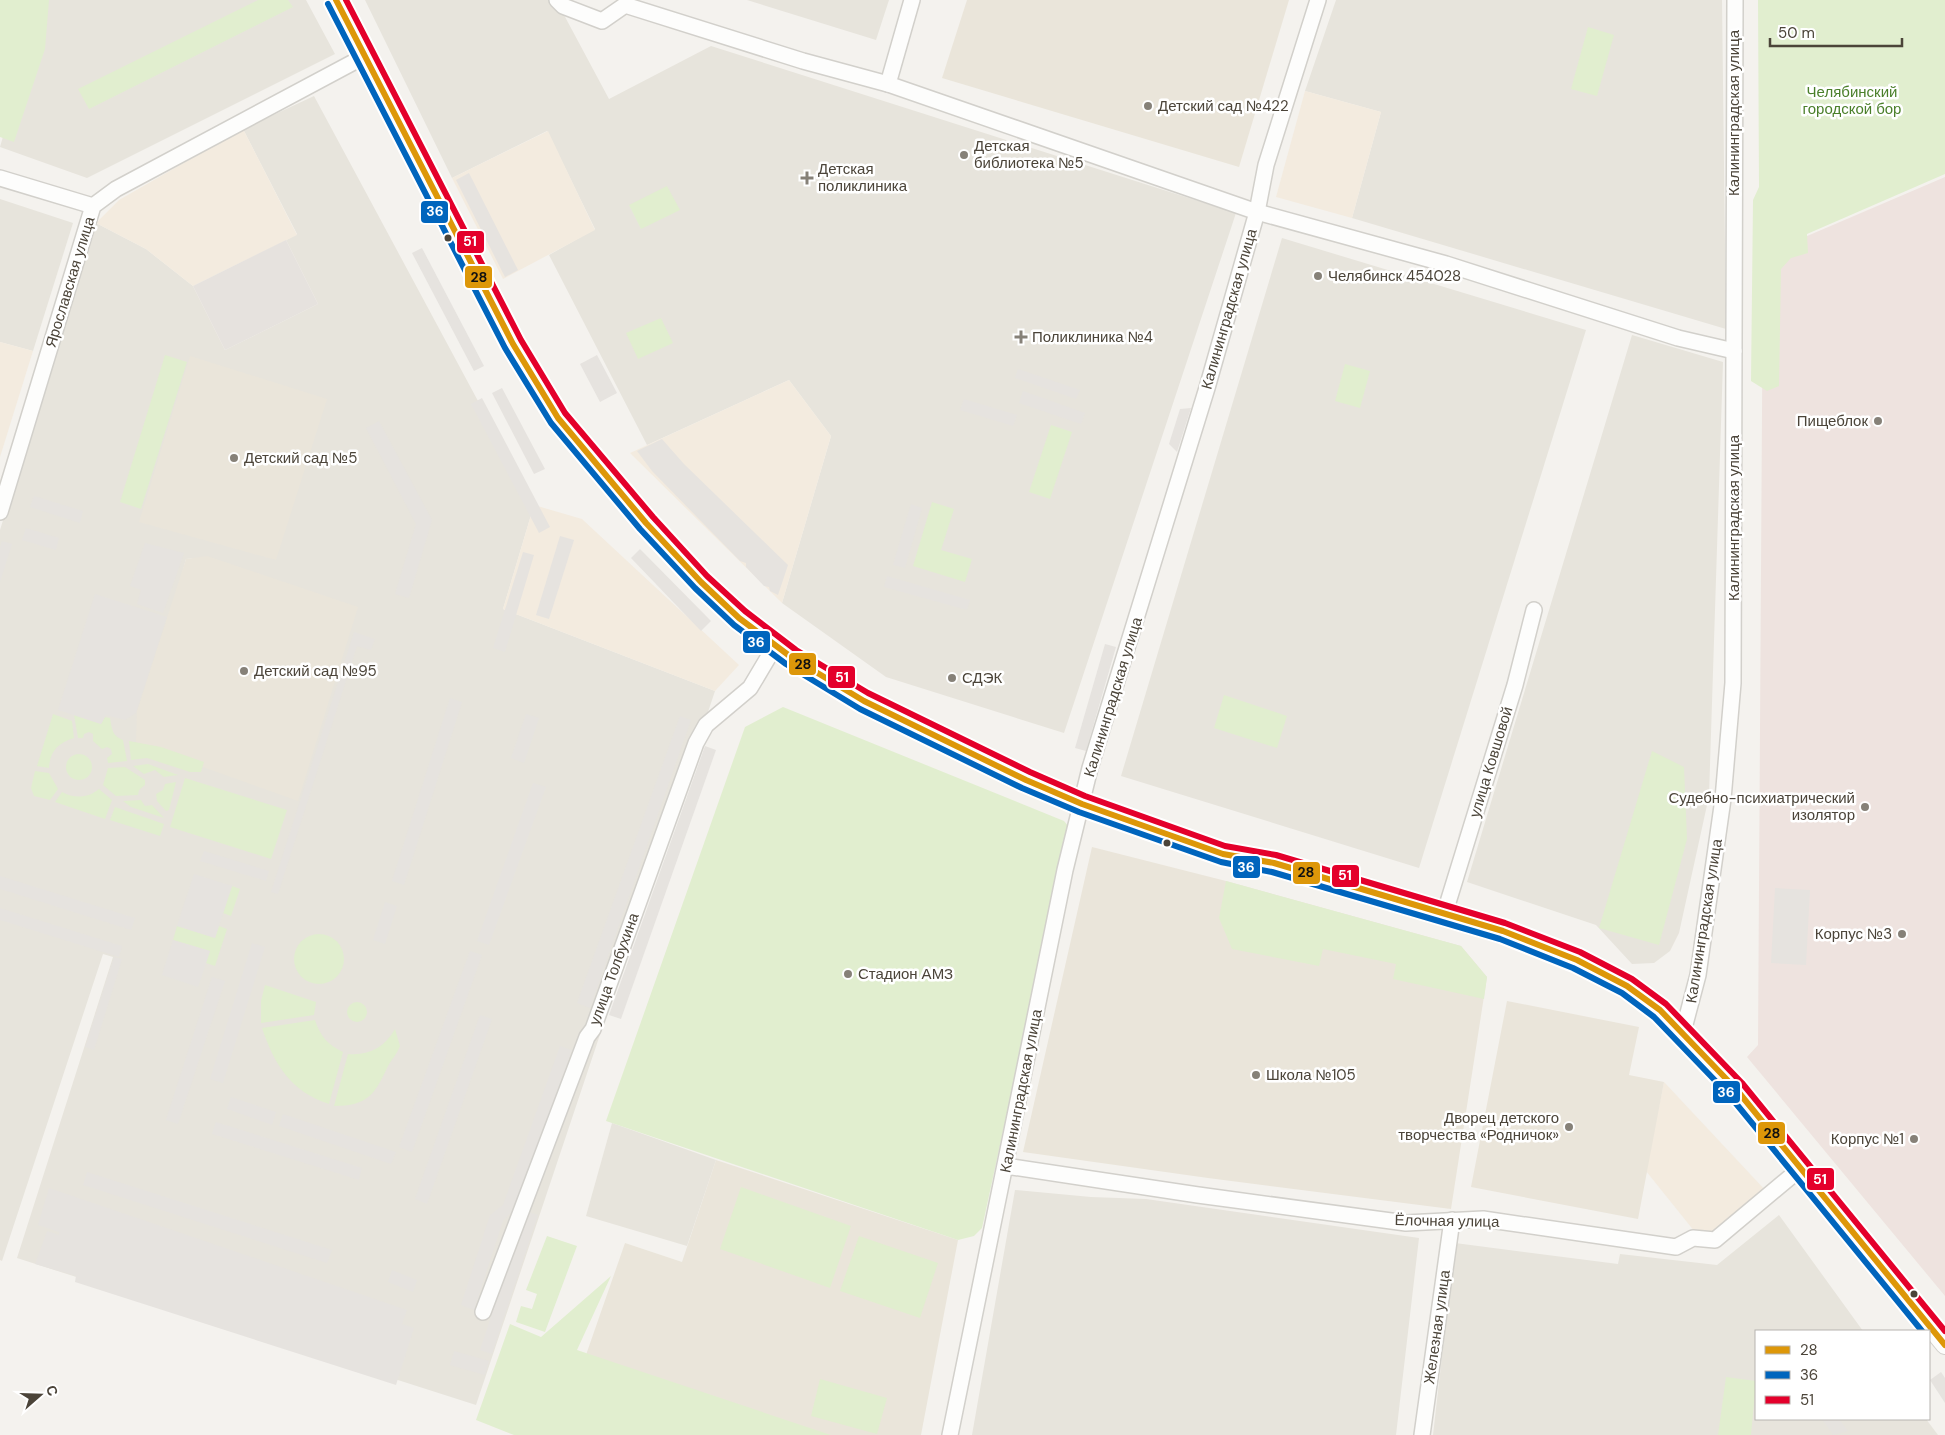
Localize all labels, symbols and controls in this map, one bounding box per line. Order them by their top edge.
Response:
scale bar [1770,15,1902,47]
text: 50 m [1778,23,1815,43]
street label: Калининградская улица [1724,29,1744,196]
park label: Челябинский городской бор [1803,82,1901,119]
place label: Детский сад №422 [1158,96,1289,116]
marker: Детский сад №422 [1142,100,1154,112]
place label: Детская библиотека №5 [974,136,1084,173]
marker: Детская библиотека №5 [958,149,970,161]
place label: Детская поликлиника [818,159,908,196]
marker: Детская поликлиника [800,171,814,185]
line badge: 36 [420,200,449,224]
text: 36 [426,202,444,220]
street label: Ярославская улица [41,213,100,350]
street label: Калининградская улица [1196,226,1262,392]
line badge: 51 [456,230,485,254]
text: 51 [463,232,477,250]
unlabelled marker [443,233,453,243]
line badge: 28 [464,265,493,289]
place label: Челябинск 454028 [1328,266,1461,286]
text: 28 [471,268,488,286]
marker: Челябинск 454028 [1312,270,1324,282]
place label: Поликлиника №4 [1032,327,1153,347]
marker: Поликлиника №4 [1014,330,1028,344]
place label: Пищеблок [1797,411,1868,431]
marker: Пищеблок [1872,415,1884,427]
street label: Калининградская улица [1724,434,1744,601]
place label: Детский сад №5 [244,448,357,468]
marker: Детский сад №5 [228,452,240,464]
street label: Калининградская улица [1079,614,1147,779]
line badge: 36 [742,630,771,654]
text: 36 [747,633,765,651]
line badge: 28 [788,652,817,676]
text: 28 [795,655,812,673]
place label: Детский сад №95 [254,661,377,681]
marker: Детский сад №95 [238,665,250,677]
line badge: 51 [827,665,856,689]
text: 51 [835,668,849,686]
place label: СДЭК [962,668,1002,688]
marker: СДЭК [946,672,958,684]
street label: улица Ковшовой [1465,704,1517,820]
place label: Судебно-психиатрический изолятор [1668,788,1855,825]
marker: Судебно-психиатрический изолятор [1859,801,1871,813]
street label: Калининградская улица [1681,837,1727,1005]
unlabelled marker [1162,838,1172,848]
line badge: 36 [1232,855,1261,879]
text: 36 [1237,858,1255,876]
line badge: 28 [1292,861,1321,885]
text: 28 [1298,863,1315,881]
line badge: 51 [1331,864,1360,888]
text: 51 [1338,866,1352,884]
street label: улица Толбухина [584,909,644,1028]
place label: Корпус №3 [1815,924,1892,944]
marker: Корпус №3 [1896,928,1908,940]
place label: Стадион АМЗ [858,964,953,984]
marker: Стадион АМЗ [842,968,854,980]
street label: Калининградская улица [995,1007,1047,1174]
place label: Школа №105 [1266,1065,1356,1085]
marker: Школа №105 [1250,1069,1262,1081]
line badge: 36 [1712,1080,1741,1104]
text: 36 [1717,1083,1735,1101]
place label: Дворец детского творчества «Родничок» [1398,1108,1559,1145]
marker: Дворец детского творчества «Родничок» [1563,1121,1575,1133]
line badge: 28 [1757,1121,1786,1145]
text: 28 [1764,1124,1781,1142]
place label: Корпус №1 [1831,1129,1904,1149]
marker: Корпус №1 [1908,1133,1920,1145]
line badge: 51 [1806,1167,1835,1191]
text: 51 [1813,1170,1827,1188]
street label: Ёлочная улица [1394,1210,1500,1232]
street label: Железная улица [1419,1268,1455,1385]
unlabelled marker [1909,1289,1919,1299]
legend [1755,1330,1930,1420]
text: 28 [1800,1340,1818,1360]
text: 36 [1800,1365,1818,1385]
north arrow [15,1370,65,1420]
text: С [42,1383,62,1398]
text: 51 [1800,1390,1814,1410]

